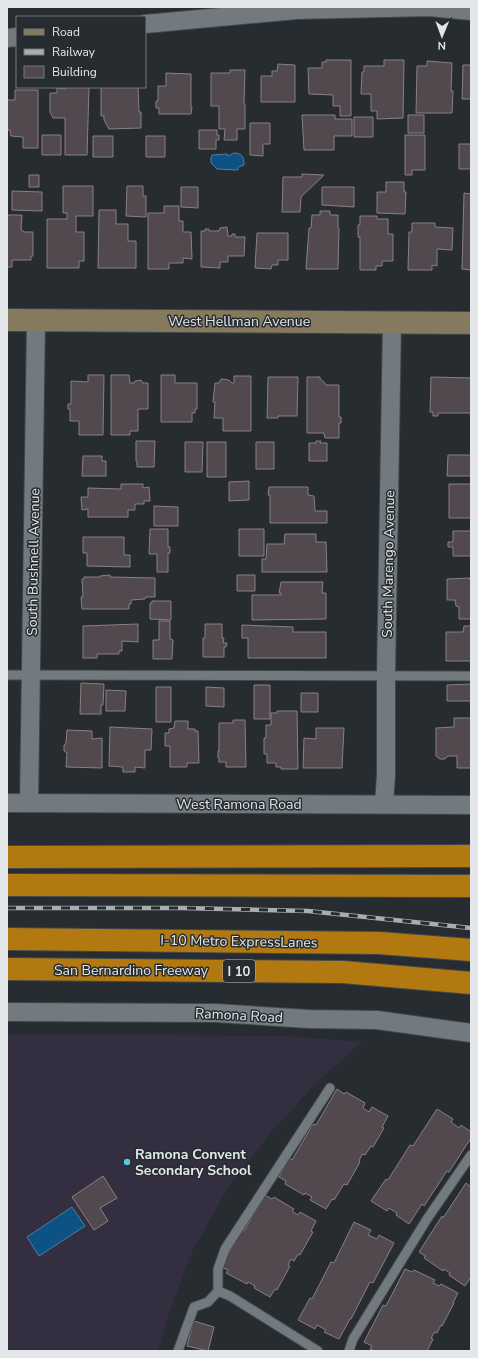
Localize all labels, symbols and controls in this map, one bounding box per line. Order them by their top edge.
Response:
legend [16,16,146,88]
north arrow [422,16,462,56]
text: Road [52,24,80,40]
text: N [438,38,446,53]
text: Railway [52,44,96,60]
text: Building [52,64,97,80]
street label: West Hellman Avenue [168,312,310,331]
street label: South Bushnell Avenue [23,488,44,636]
street label: South Marengo Avenue [378,490,399,638]
street label: West Ramona Road [176,795,302,814]
street label: I-10 Metro ExpressLanes [160,931,318,952]
road number: I 10 [223,960,255,982]
street label: San Bernardino Freeway [54,961,209,980]
street label: Ramona Road [194,1004,283,1027]
place label: Ramona Convent Secondary School [135,1145,252,1180]
marker: Ramona Convent Secondary School [122,1157,132,1167]

